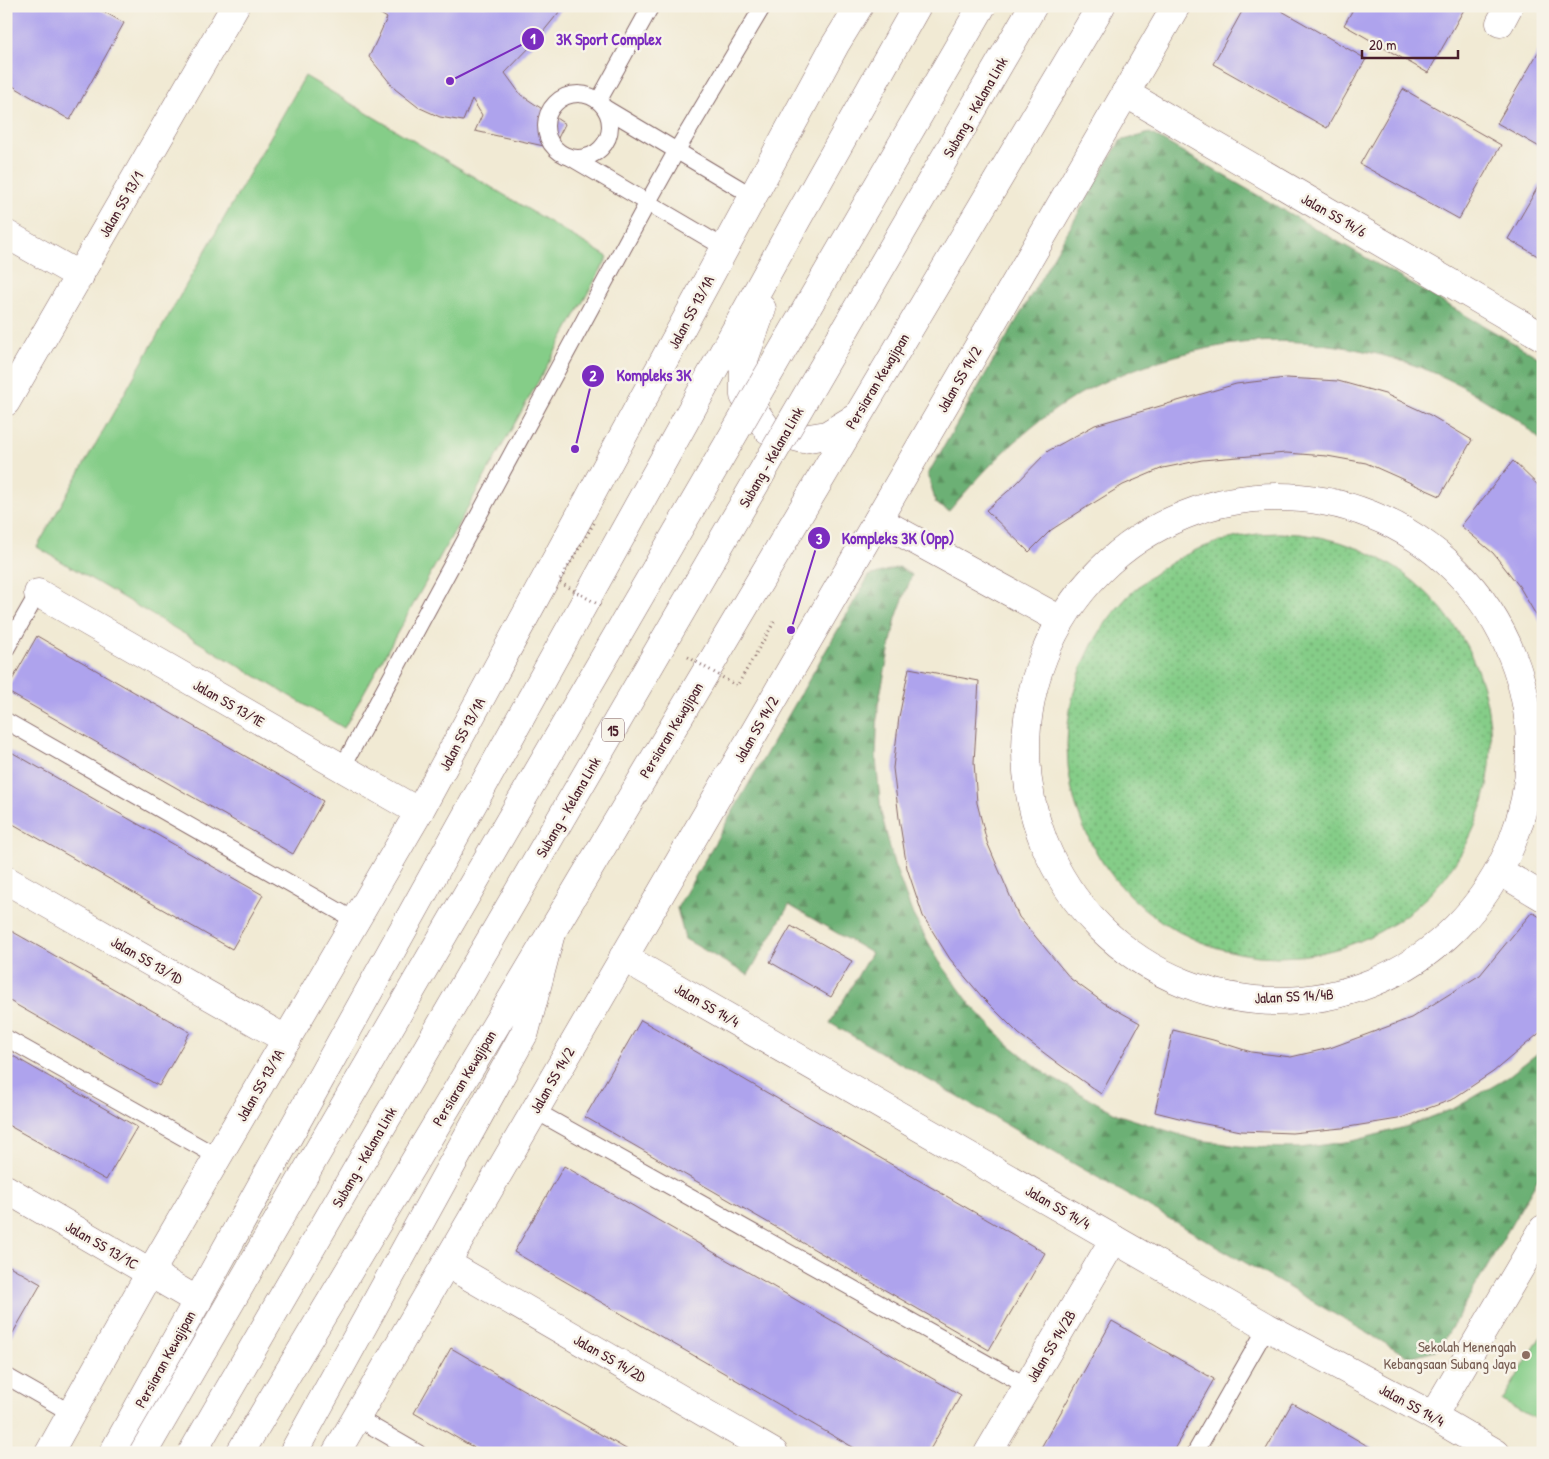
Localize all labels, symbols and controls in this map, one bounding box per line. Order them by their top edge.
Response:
callout: 3K Sport Complex [521,24,672,55]
text: 1 [530,28,536,49]
text: 3K Sport Complex [556,28,662,51]
scale bar [1362,28,1458,60]
text: 20 m [1369,34,1396,55]
street label: Subang - Kelana Link [938,53,1012,161]
street label: Jalan SS 13/1 [94,167,148,241]
street label: Jalan SS 14/6 [1298,188,1371,242]
street label: Jalan SS 13/1A [663,271,719,352]
street label: Persiaran Kewajipan [840,329,914,433]
street label: Jalan SS 14/2 [932,342,986,416]
callout: Kompleks 3K [581,360,701,391]
text: Kompleks 3K [616,364,692,387]
text: 2 [589,365,597,386]
street label: Subang - Kelana Link [734,403,808,511]
callout: Kompleks 3K (Opp) [806,523,964,554]
text: Kompleks 3K (Opp) [842,527,954,550]
text: 3 [816,528,823,549]
street label: Jalan SS 13/1E [189,674,269,732]
street label: Persiaran Kewajipan [634,678,708,782]
street label: Jalan SS 14/2 [729,692,783,766]
street label: Jalan SS 13/1A [434,693,490,774]
road number: 15 [602,718,624,742]
street label: Subang - Kelana Link [531,753,605,861]
street label: Jalan SS 13/1D [107,931,188,989]
street label: Jalan SS 14/4 [671,978,744,1032]
street label: Jalan SS 14/4B [1254,983,1334,1009]
street label: Persiaran Kewajipan [427,1026,501,1130]
street label: Jalan SS 14/2 [525,1043,579,1117]
street label: Jalan SS 13/1A [231,1045,289,1125]
street label: Subang - Kelana Link [327,1103,401,1211]
street label: Jalan SS 14/4 [1022,1180,1095,1234]
street label: Jalan SS 13/1C [62,1216,142,1274]
street label: Persiaran Kewajipan [130,1306,201,1412]
street label: Jalan SS 14/2B [1021,1306,1081,1386]
street label: Jalan SS 14/2D [570,1329,651,1388]
place label: Sekolah Menengah Kebangsaan Subang Jaya [1383,1336,1516,1374]
marker: Sekolah Menengah Kebangsaan Subang Jaya [1520,1349,1532,1361]
street label: Jalan SS 14/4 [1376,1378,1449,1432]

